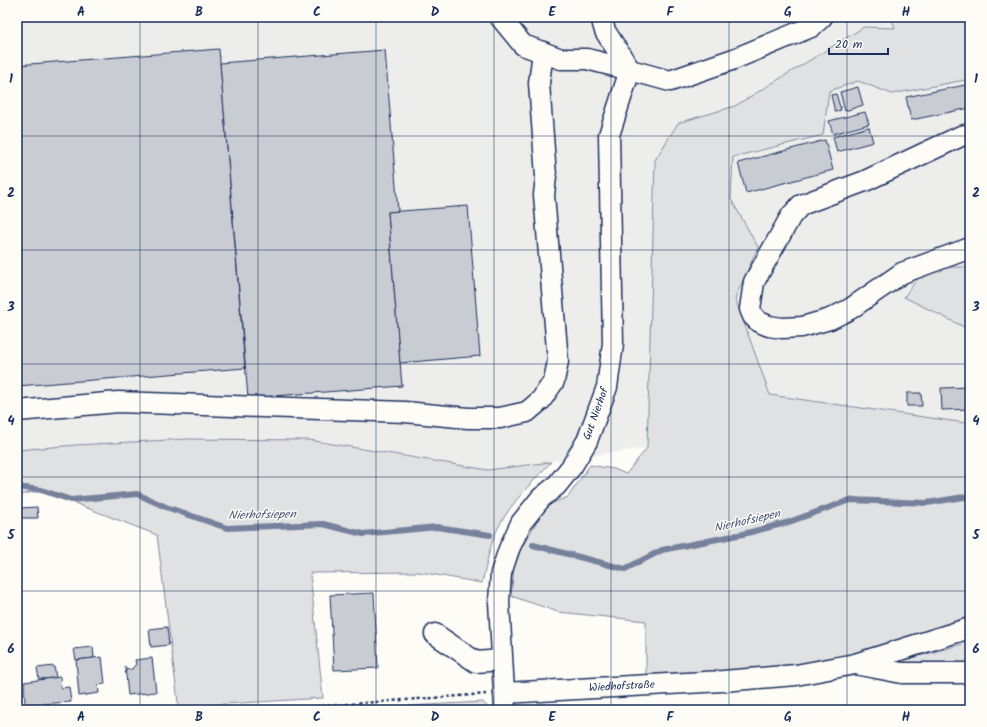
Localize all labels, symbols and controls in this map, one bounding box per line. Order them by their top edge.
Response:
text: A [77,2,85,23]
text: B [195,2,203,23]
text: C [313,2,321,23]
text: D [431,2,440,23]
text: E [548,2,556,23]
text: F [666,2,674,23]
text: G [784,2,792,23]
text: H [902,2,911,23]
scale bar [829,30,888,56]
text: 20 m [835,35,863,54]
text: 1 [9,69,13,90]
text: 1 [974,69,978,90]
text: 2 [7,183,15,204]
text: 2 [972,183,980,204]
text: 3 [6,297,15,318]
text: 3 [971,297,980,318]
street label: Gut Nierhof [578,384,614,443]
text: 4 [7,411,15,432]
text: 4 [972,411,980,432]
water label: Nierhofsiepen [712,504,784,538]
water label: Nierhofsiepen [228,505,298,525]
text: 5 [7,525,16,546]
text: 5 [972,525,981,546]
text: 6 [7,639,15,660]
text: 6 [972,639,980,660]
street label: Wiedhofstraße [588,676,655,697]
text: A [77,707,85,727]
text: B [195,707,203,727]
text: C [313,707,321,727]
text: D [431,707,440,727]
text: E [548,707,556,727]
text: F [666,707,674,727]
text: G [784,707,792,727]
text: H [902,707,911,727]

